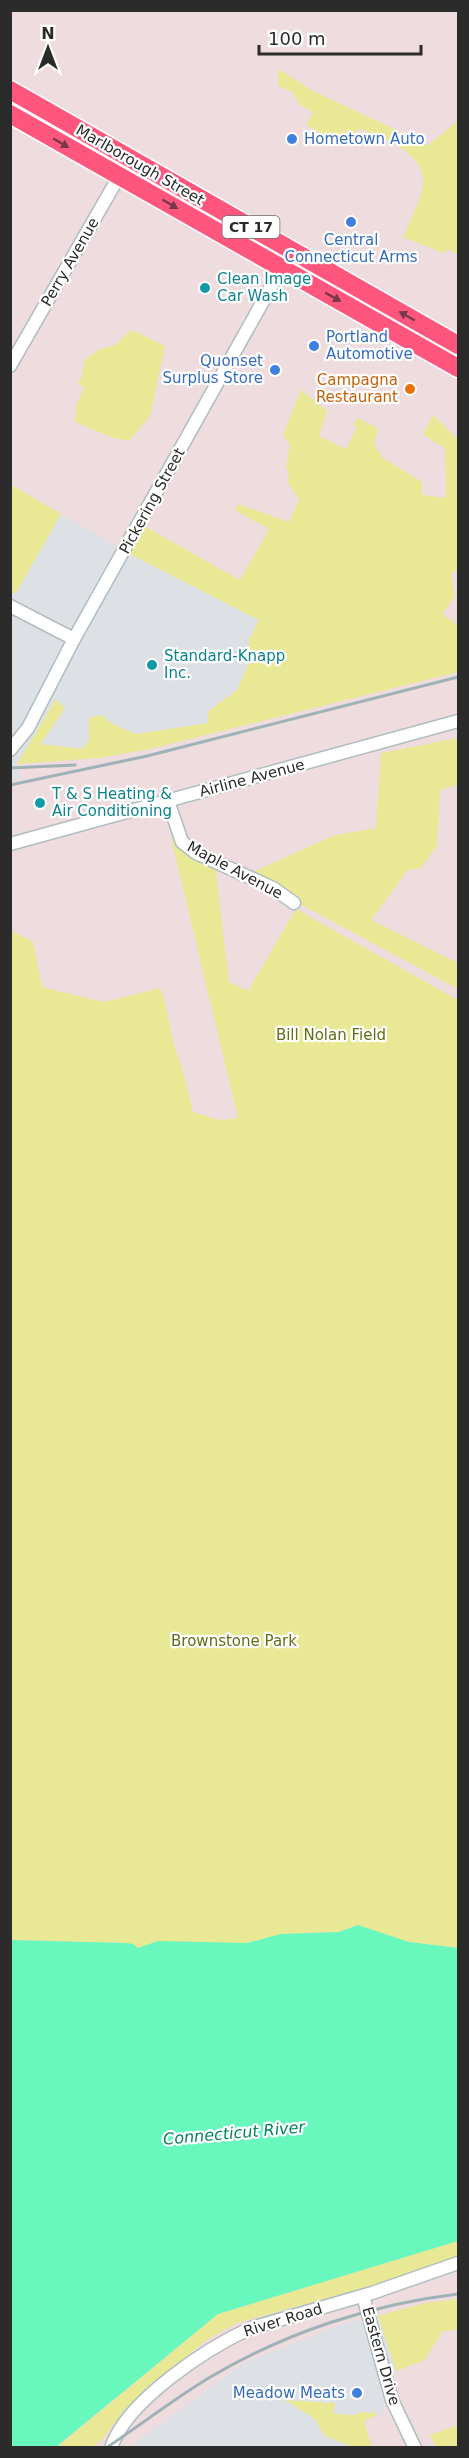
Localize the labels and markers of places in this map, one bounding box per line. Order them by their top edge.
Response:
place label: Hometown Auto [304,130,425,148]
marker: Hometown Auto [285,132,299,146]
marker: Central Connecticut Arms [344,215,358,229]
place label: Central Connecticut Arms [284,231,418,266]
place label: Clean Image Car Wash [217,270,311,305]
marker: Clean Image Car Wash [198,281,212,295]
place label: Portland Automotive [326,328,413,363]
marker: Portland Automotive [307,339,321,353]
place label: Quonset Surplus Store [162,352,263,387]
marker: Quonset Surplus Store [268,363,282,377]
place label: Campagna Restaurant [316,371,398,406]
marker: Campagna Restaurant [403,382,417,396]
place label: Standard-Knapp Inc. [164,647,285,682]
marker: Standard-Knapp Inc. [145,658,159,672]
place label: T & S Heating & Air Conditioning [51,785,172,820]
marker: T & S Heating & Air Conditioning [33,796,47,810]
place label: Meadow Meats [233,2384,345,2402]
marker: Meadow Meats [350,2386,364,2400]

